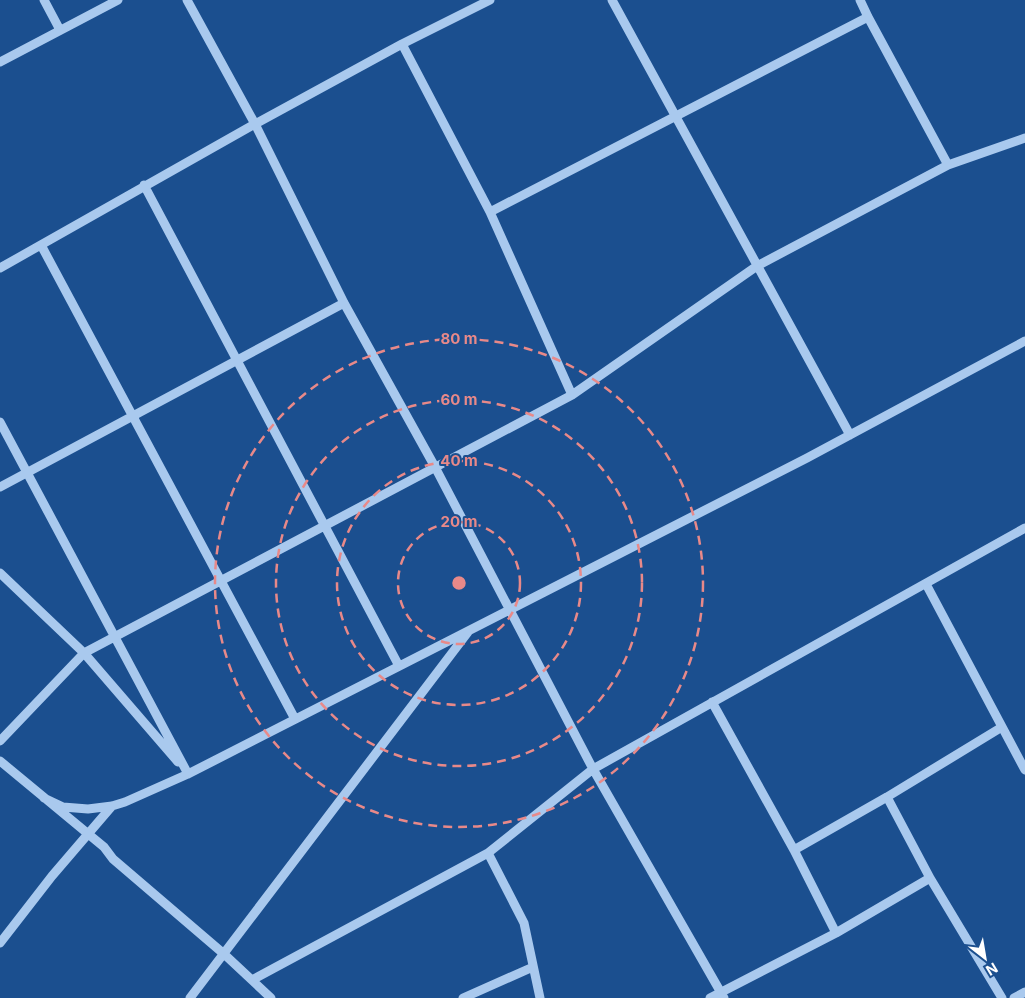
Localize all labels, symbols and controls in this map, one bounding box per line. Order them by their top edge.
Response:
text: 80 m [440,329,478,348]
text: 60 m [440,390,478,409]
text: 40 m [440,451,478,470]
text: 20 m [441,512,477,531]
centre of rings [450,574,468,592]
north arrow [960,933,1010,983]
text: N [983,960,1001,980]

